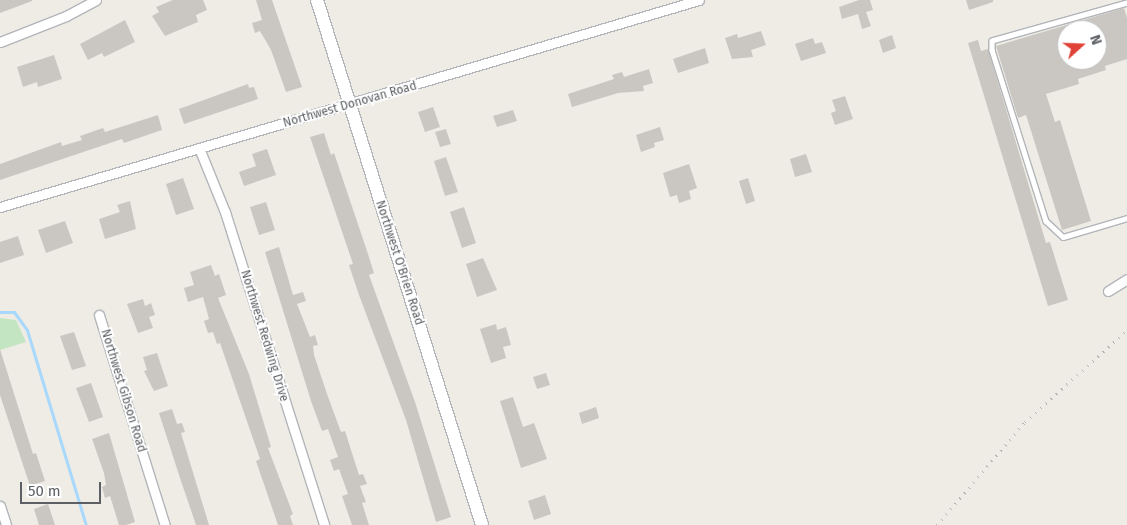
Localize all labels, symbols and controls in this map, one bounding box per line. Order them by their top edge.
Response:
north arrow [1057,20,1107,70]
text: N [1086,33,1105,47]
street label: Northwest Donovan Road [282,79,418,131]
street label: Northwest O'Brien Road [372,199,426,327]
street label: Northwest Redwing Drive [237,268,291,404]
street label: Northwest Gibson Road [97,328,149,454]
scale bar [22,472,104,504]
text: 50 m [28,482,61,500]

